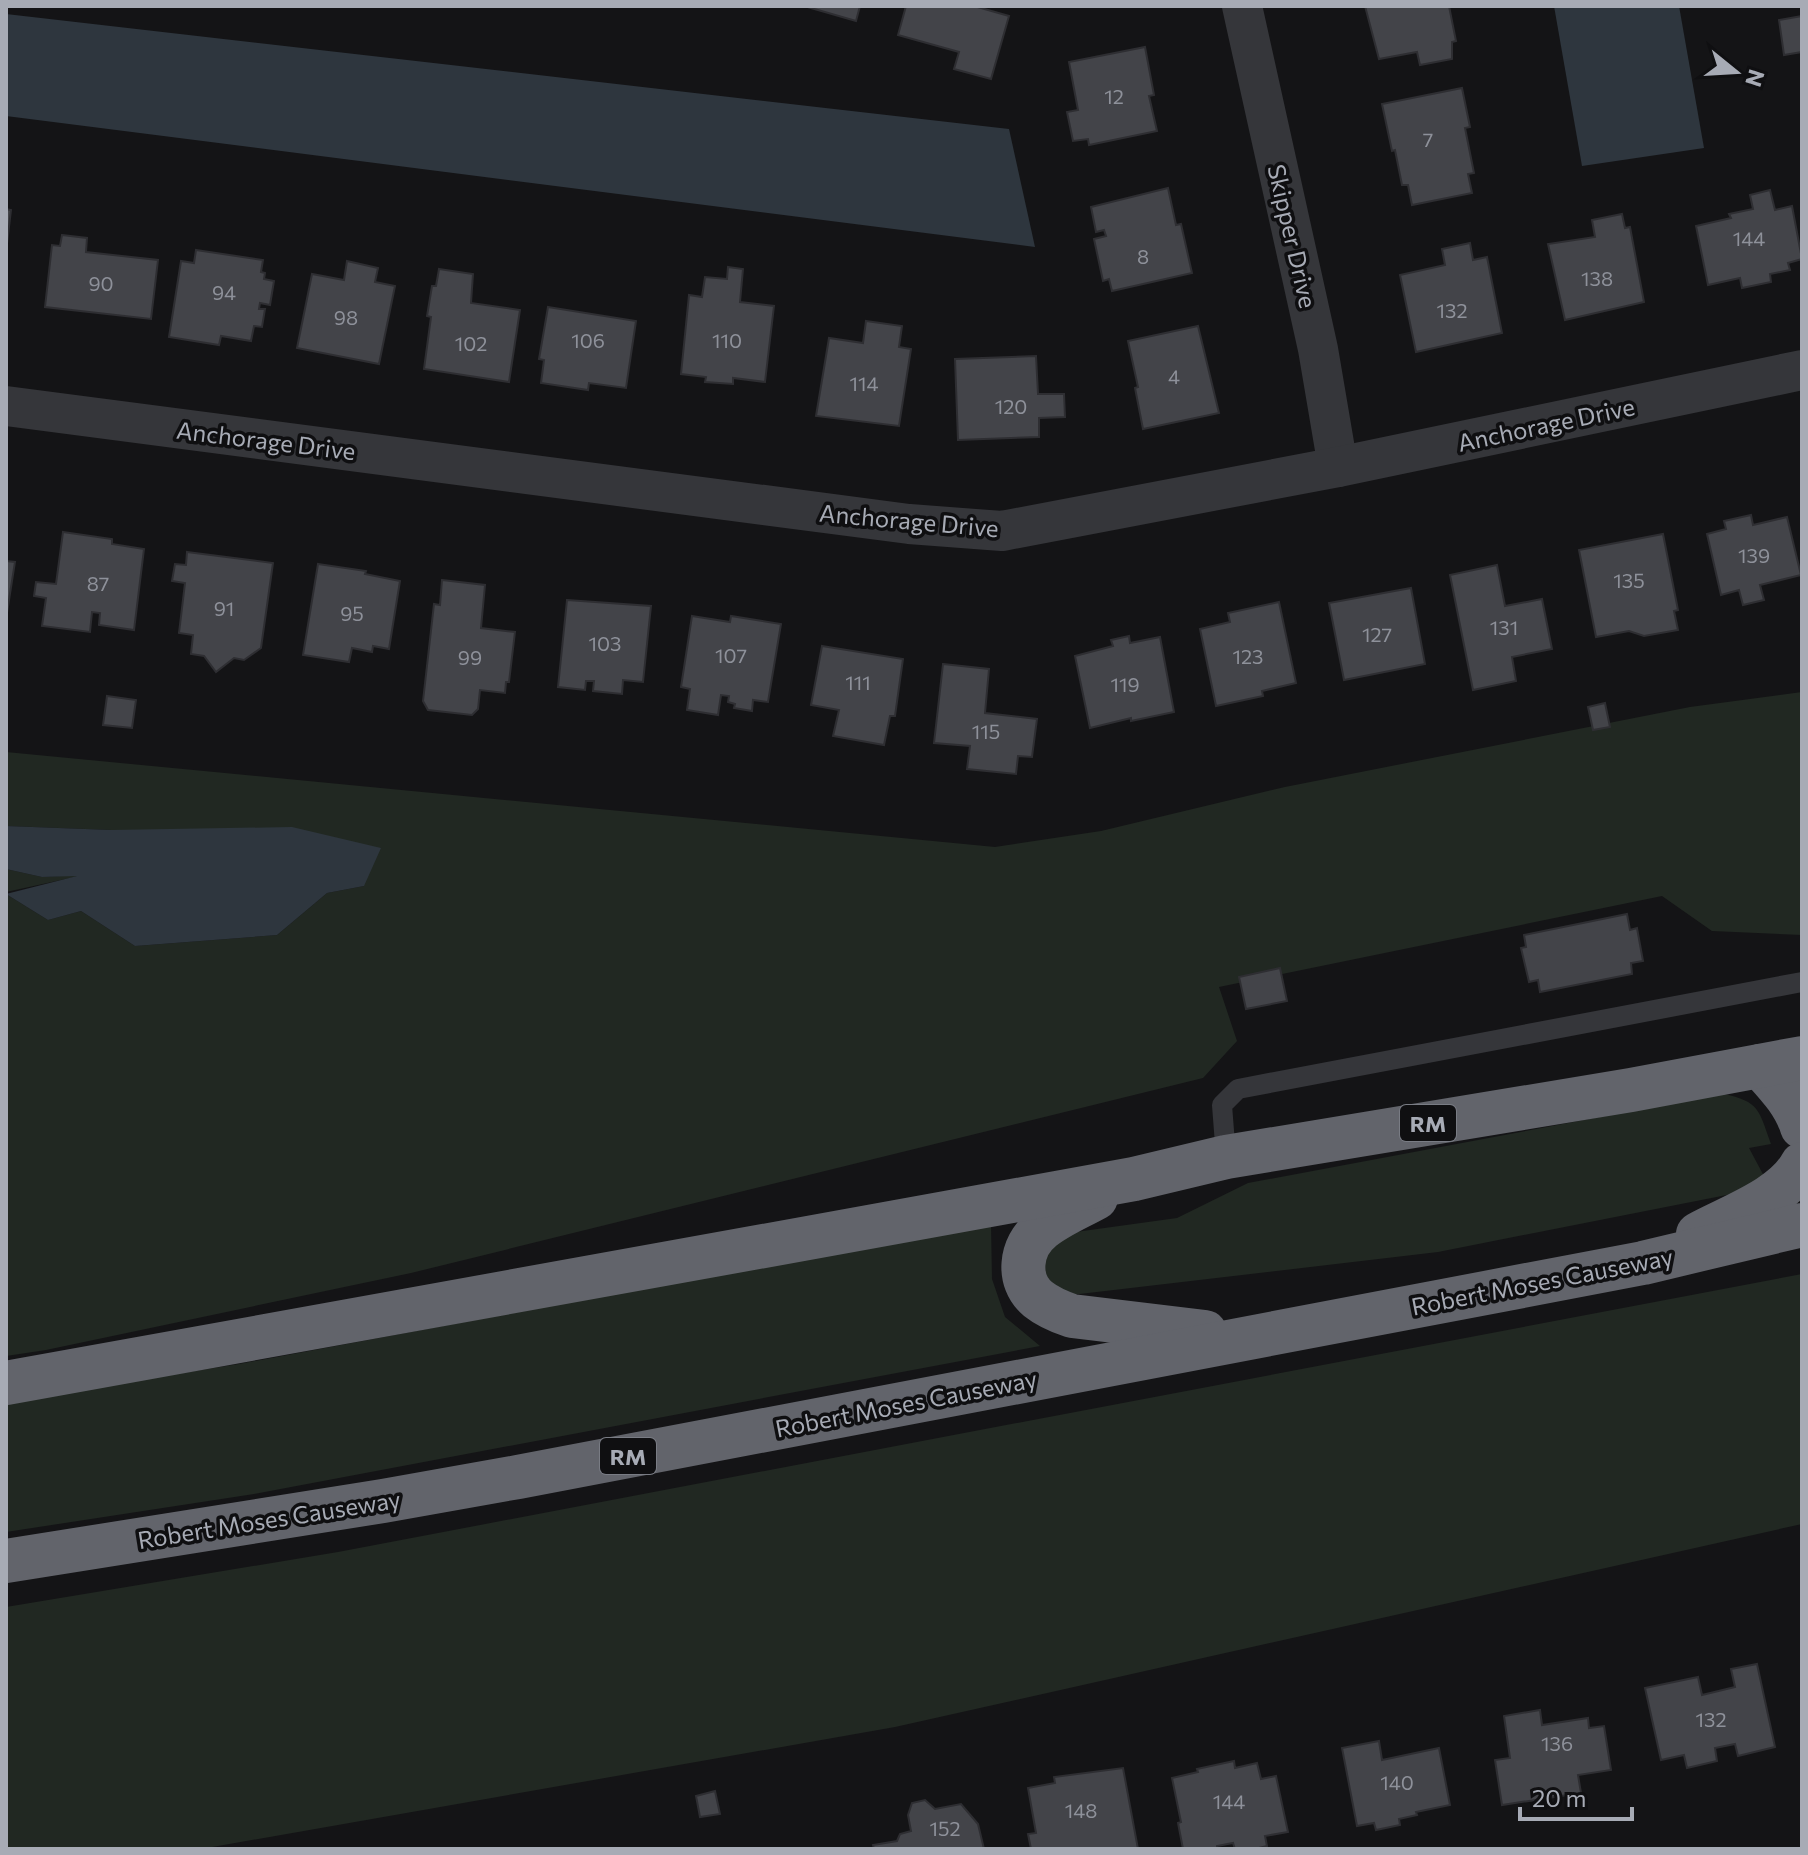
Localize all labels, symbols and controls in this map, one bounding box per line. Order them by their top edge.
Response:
north arrow [1696,32,1776,112]
text: N [1740,66,1771,90]
house number: 12 [1104,84,1124,108]
house number: 7 [1423,127,1433,151]
street label: Skipper Drive [1262,161,1324,311]
house number: 144 [1733,226,1765,250]
house number: 8 [1137,244,1149,268]
house number: 138 [1581,266,1613,290]
house number: 90 [88,271,114,295]
house number: 94 [212,280,236,304]
house number: 132 [1437,298,1468,322]
house number: 98 [334,305,358,329]
house number: 106 [571,328,605,352]
house number: 110 [712,328,742,352]
house number: 102 [455,331,487,355]
house number: 4 [1168,364,1180,388]
house number: 114 [849,371,879,395]
street label: Anchorage Drive [1455,391,1637,457]
house number: 120 [995,394,1027,418]
street label: Anchorage Drive [175,415,357,465]
street label: Anchorage Drive [818,498,1000,542]
house number: 139 [1738,543,1770,567]
house number: 135 [1613,568,1645,592]
house number: 87 [87,571,109,595]
house number: 91 [214,596,234,620]
house number: 95 [340,601,364,625]
house number: 131 [1490,615,1518,639]
house number: 127 [1362,622,1392,646]
house number: 103 [589,631,621,655]
house number: 107 [715,643,747,667]
house number: 123 [1232,644,1264,668]
house number: 99 [458,645,482,669]
house number: 111 [845,670,871,694]
house number: 119 [1110,672,1140,696]
house number: 115 [972,719,1000,743]
road number: RM [1400,1105,1456,1141]
street label: Robert Moses Causeway [1409,1241,1675,1321]
street label: Robert Moses Causeway [773,1363,1039,1443]
road number: RM [600,1438,656,1474]
street label: Robert Moses Causeway [135,1484,403,1554]
house number: 132 [1696,1707,1727,1731]
house number: 136 [1541,1731,1573,1755]
house number: 140 [1380,1770,1414,1794]
scale bar [1520,1771,1632,1821]
text: 20 m [1532,1783,1586,1812]
house number: 144 [1213,1789,1245,1813]
house number: 148 [1065,1798,1097,1822]
house number: 152 [929,1816,961,1840]

